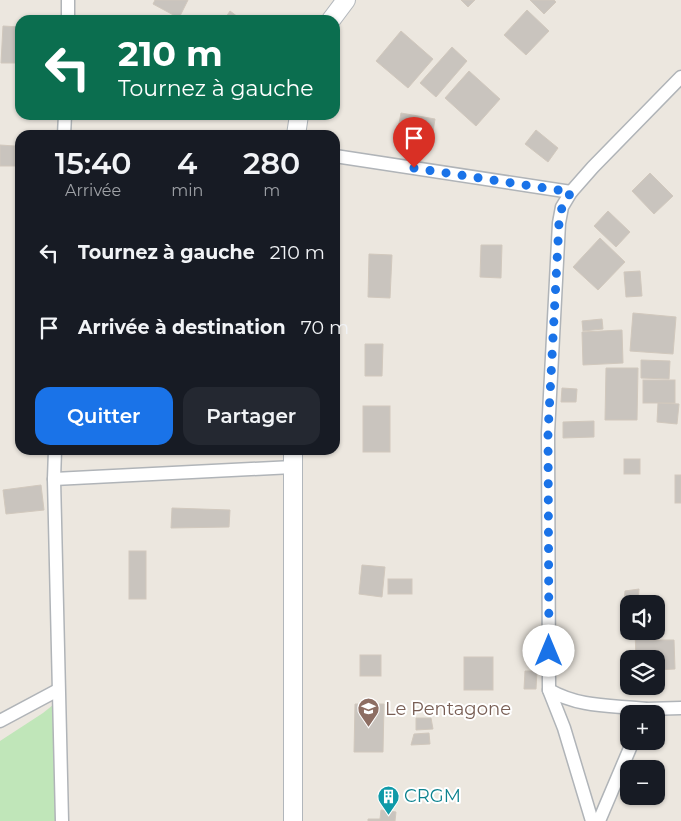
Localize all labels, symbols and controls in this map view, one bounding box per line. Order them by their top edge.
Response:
text: 210 m [118,32,223,75]
icon: left [35,35,100,100]
text: Tournez à gauche [118,75,314,102]
pin [393,117,435,168]
icon: arrive [400,124,428,152]
text: 15:40 [55,145,132,182]
text: 4 [177,145,197,182]
text: 280 [243,145,300,182]
text: Arrivée [65,181,121,200]
text: min [171,181,203,200]
text: m [263,181,280,200]
icon: left [35,239,63,267]
text: Tournez à gauche [78,241,255,264]
text: 210 m [270,241,325,264]
icon: arrive [35,314,63,342]
text: Arrivée à destination [78,316,286,339]
text: 70 m [301,316,349,339]
button: Quitter [35,387,173,445]
button: Partager [183,387,320,445]
map controls [620,595,665,805]
button: sound [620,595,665,640]
position arrow [522,624,574,676]
button: layers [620,650,665,695]
school or university icon: Le Pentagone [357,697,381,728]
place label: Le Pentagone [385,698,511,720]
button: + [620,705,665,750]
button: − [620,760,665,805]
building icon: CRGM [376,784,400,815]
place label: CRGM [404,785,461,807]

